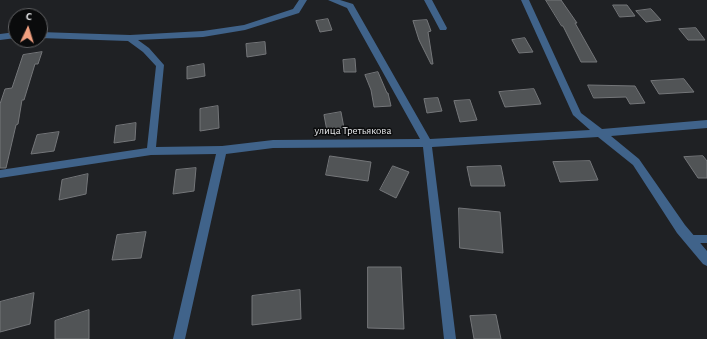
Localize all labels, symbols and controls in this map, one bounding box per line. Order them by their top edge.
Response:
north arrow [8,8,48,48]
text: С [25,11,32,22]
street label: улица Третьякова [315,124,391,138]

